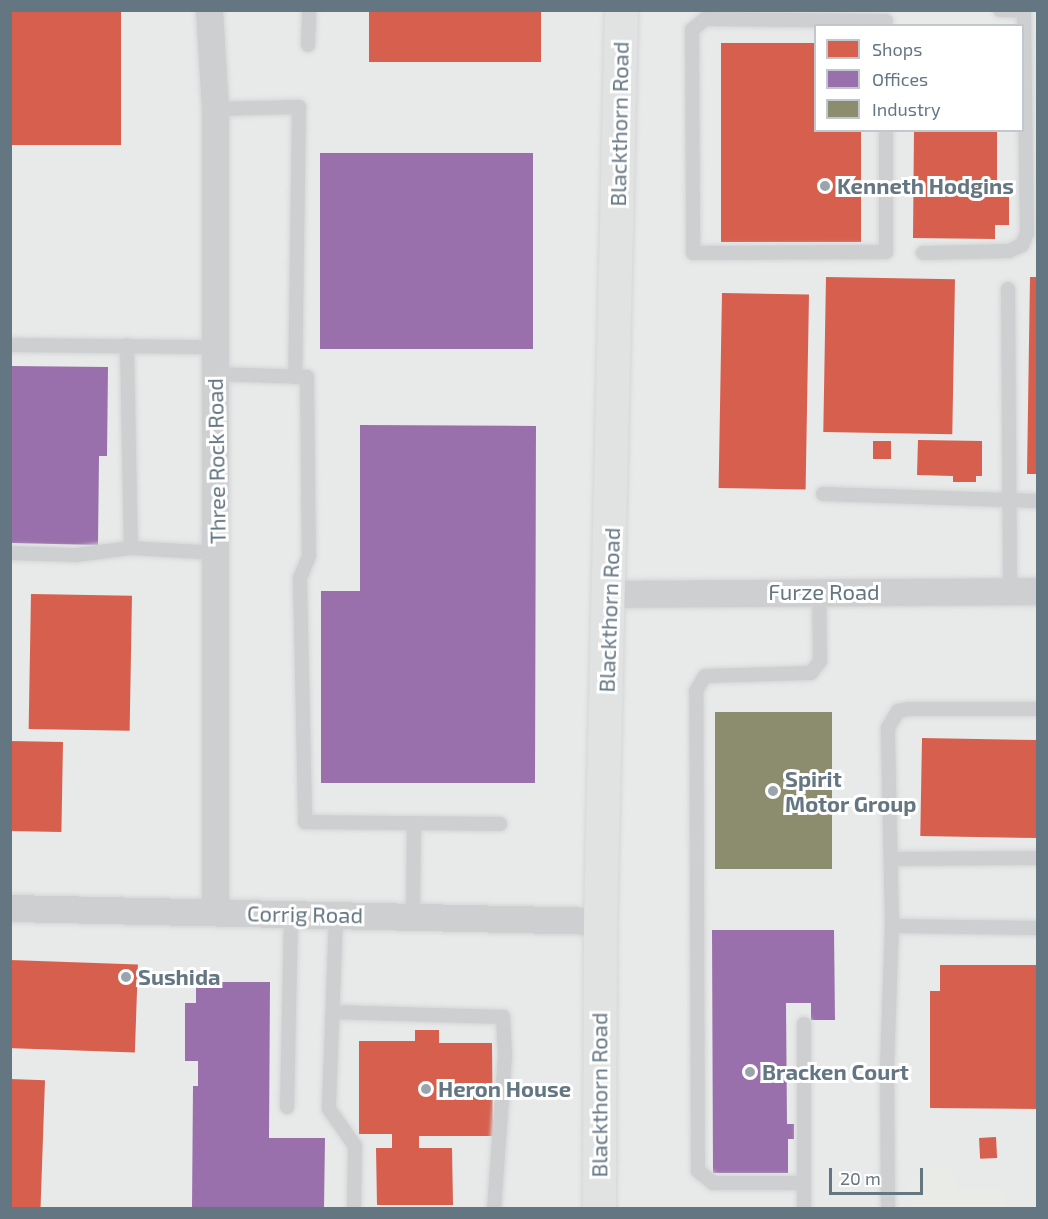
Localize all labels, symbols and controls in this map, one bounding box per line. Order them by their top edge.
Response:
legend [814,24,1024,132]
text: Shops [872,38,922,60]
street label: Blackthorn Road [604,41,634,207]
text: Offices [872,68,928,90]
text: Industry [872,98,941,120]
place label: Kenneth Hodgins [837,173,1014,199]
marker: Kenneth Hodgins [818,179,832,193]
street label: Three Rock Road [201,378,231,544]
street label: Blackthorn Road [593,527,625,693]
street label: Furze Road [768,579,880,605]
place label: Spirit Motor Group [785,765,917,816]
marker: Spirit Motor Group [766,784,780,798]
street label: Corrig Road [247,900,363,928]
place label: Sushida [138,964,221,990]
marker: Sushida [119,970,133,984]
street label: Blackthorn Road [586,1012,612,1178]
place label: Bracken Court [762,1059,909,1085]
marker: Bracken Court [743,1065,757,1079]
place label: Heron House [438,1076,571,1102]
marker: Heron House [419,1082,433,1096]
scale bar [832,1156,926,1194]
text: 20 m [840,1167,881,1189]

